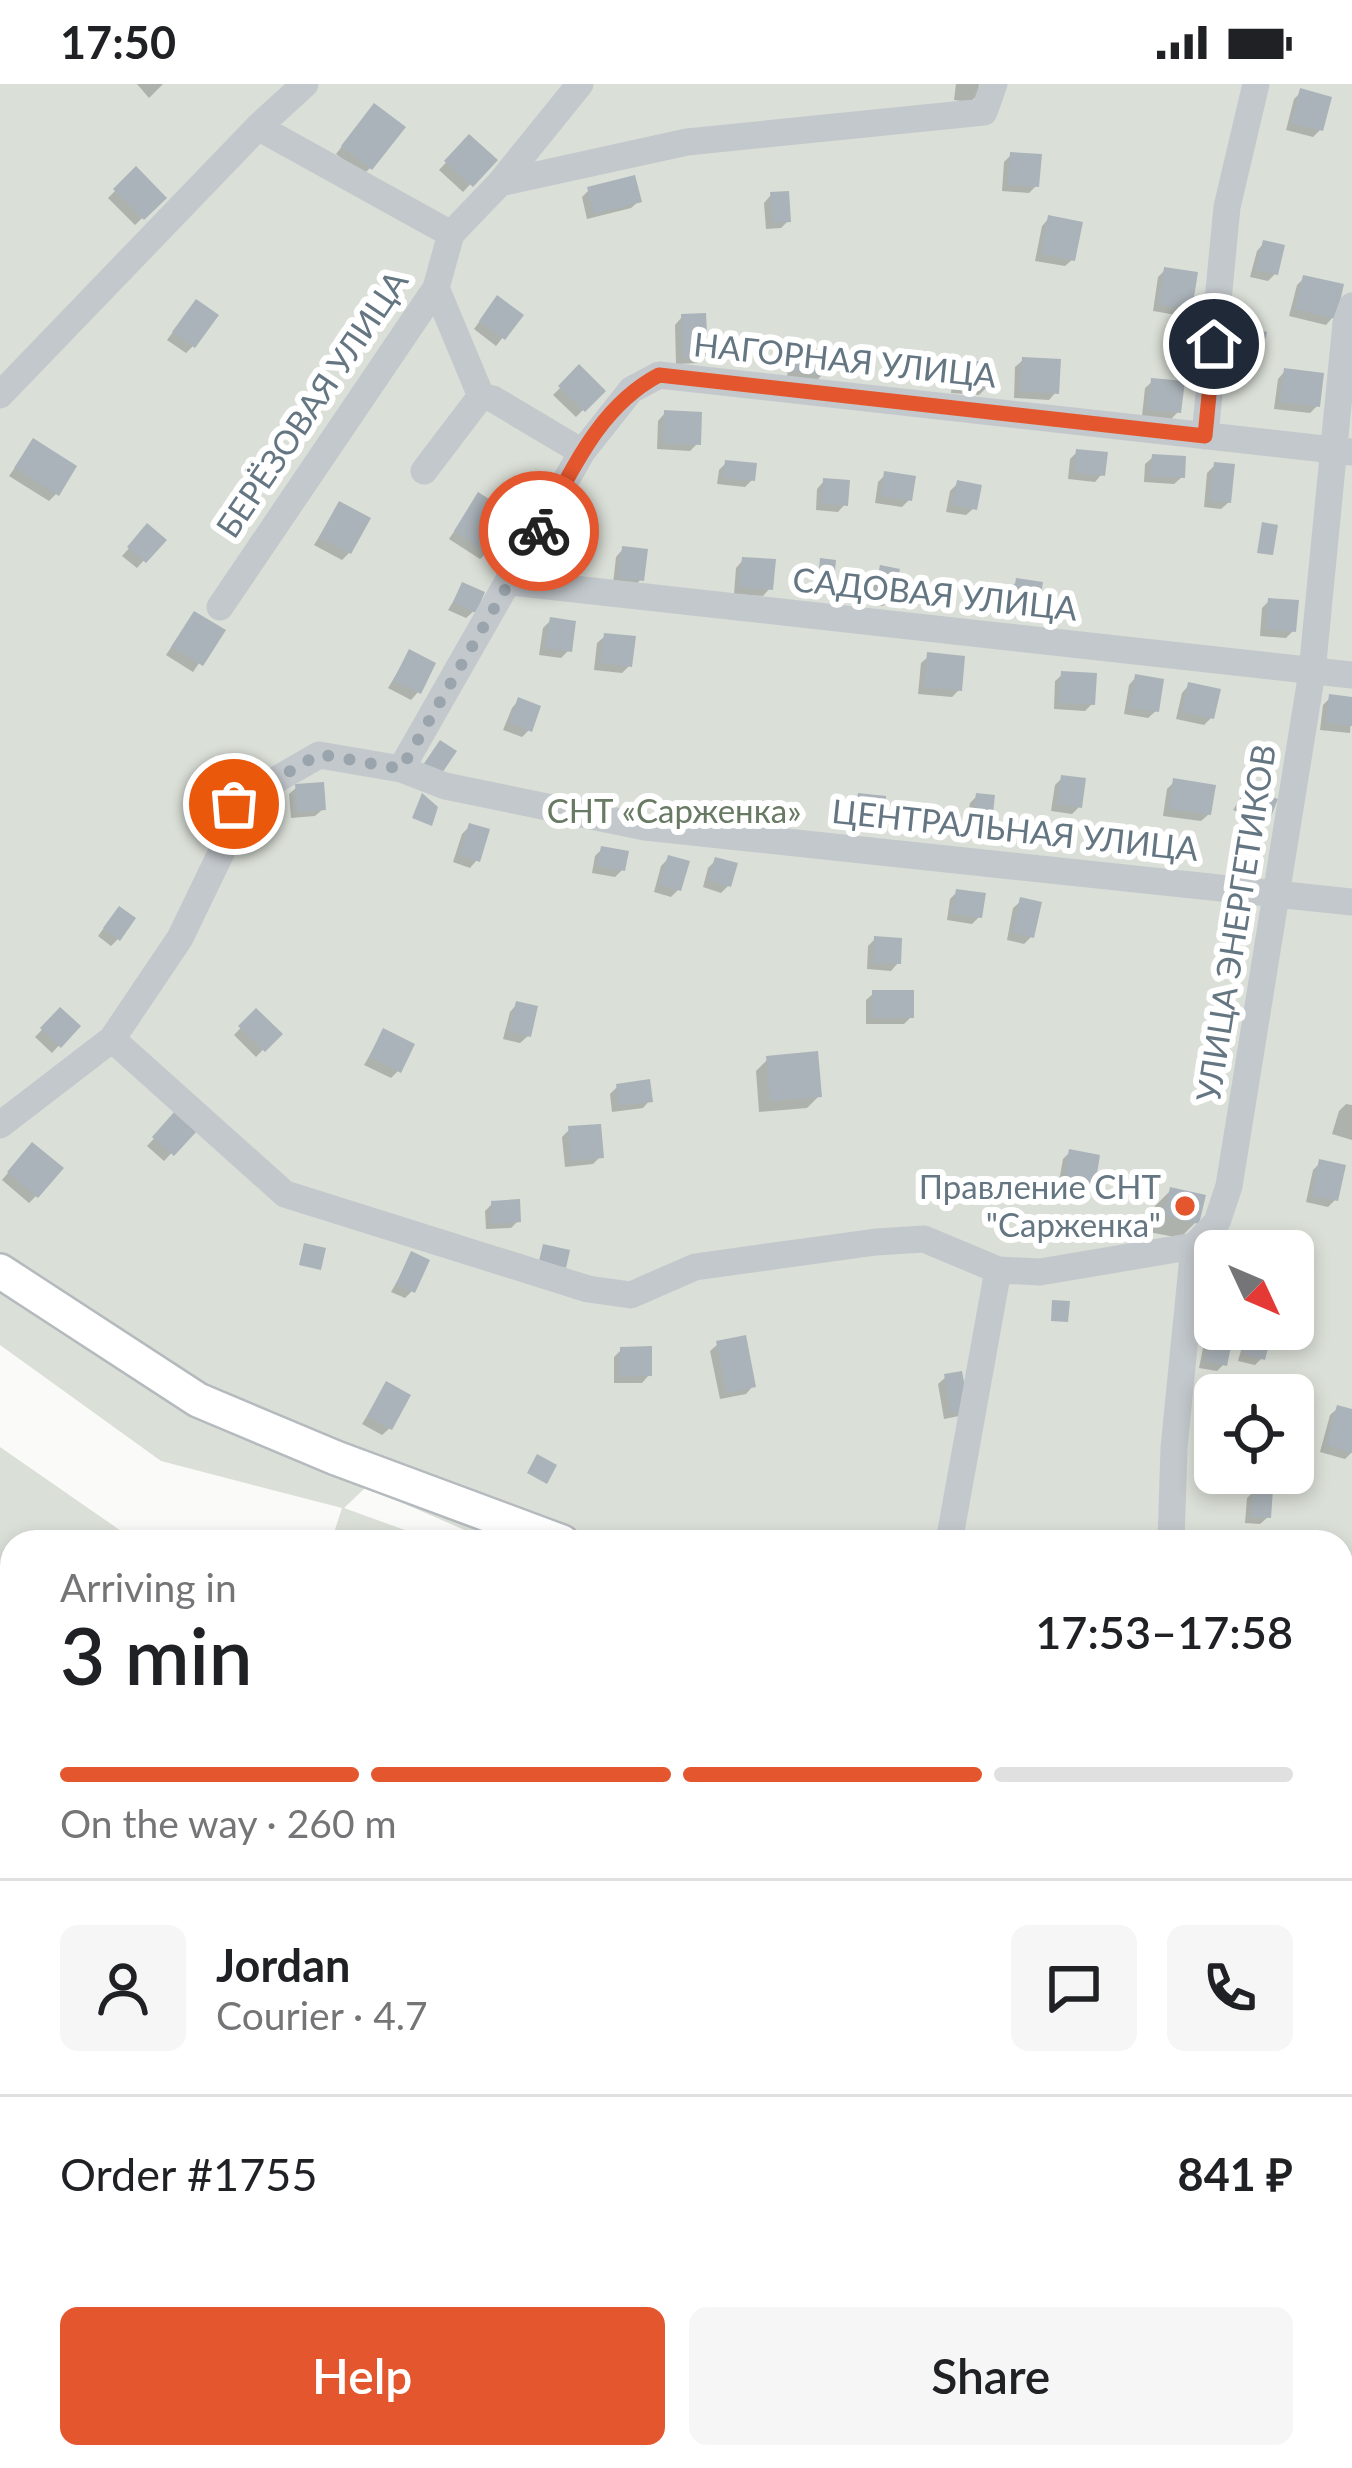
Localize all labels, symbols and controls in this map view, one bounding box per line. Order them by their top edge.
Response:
text: 17:50 [60,15,176,69]
street label: БЕРЁЗОВАЯ УЛИЦА [207,262,416,545]
pin [1163,293,1265,395]
icon: home [1181,311,1247,377]
street label: НАГОРНАЯ УЛИЦА [692,323,999,395]
courier [479,471,599,591]
icon: bike [506,498,572,564]
street label: САДОВАЯ УЛИЦА [791,558,1080,628]
street label: УЛИЦА ЭНЕРГЕТИКОВ [1187,741,1283,1104]
pin [183,753,285,855]
icon: bag [201,771,267,837]
park label: СНТ «Сарженка» [547,790,801,830]
street label: ЦЕНТРАЛЬНАЯ УЛИЦА [830,790,1201,868]
place label: Правление СНТ "Сарженка" [919,1166,1162,1244]
marker: Правление СНТ "Сарженка" [1172,1193,1198,1219]
north arrow [1194,1230,1314,1350]
map controls [1194,1230,1314,1494]
button: locate [1194,1374,1314,1494]
text: Arriving in [60,1564,237,1610]
text: 17:53–17:58 [1035,1605,1293,1659]
text: 3 min [60,1608,253,1702]
text: On the way · 260 m [60,1800,397,1846]
button: person [60,1925,186,2051]
button: chat [1011,1925,1137,2051]
button: phone [1167,1925,1293,2051]
text: Jordan [216,1938,350,1992]
text: Courier · 4.7 [216,1992,428,2038]
text: Order #1755 [60,2147,318,2201]
text: 841 ₽ [1178,2147,1293,2201]
button: Help [60,2307,665,2445]
button: Share [689,2307,1293,2445]

